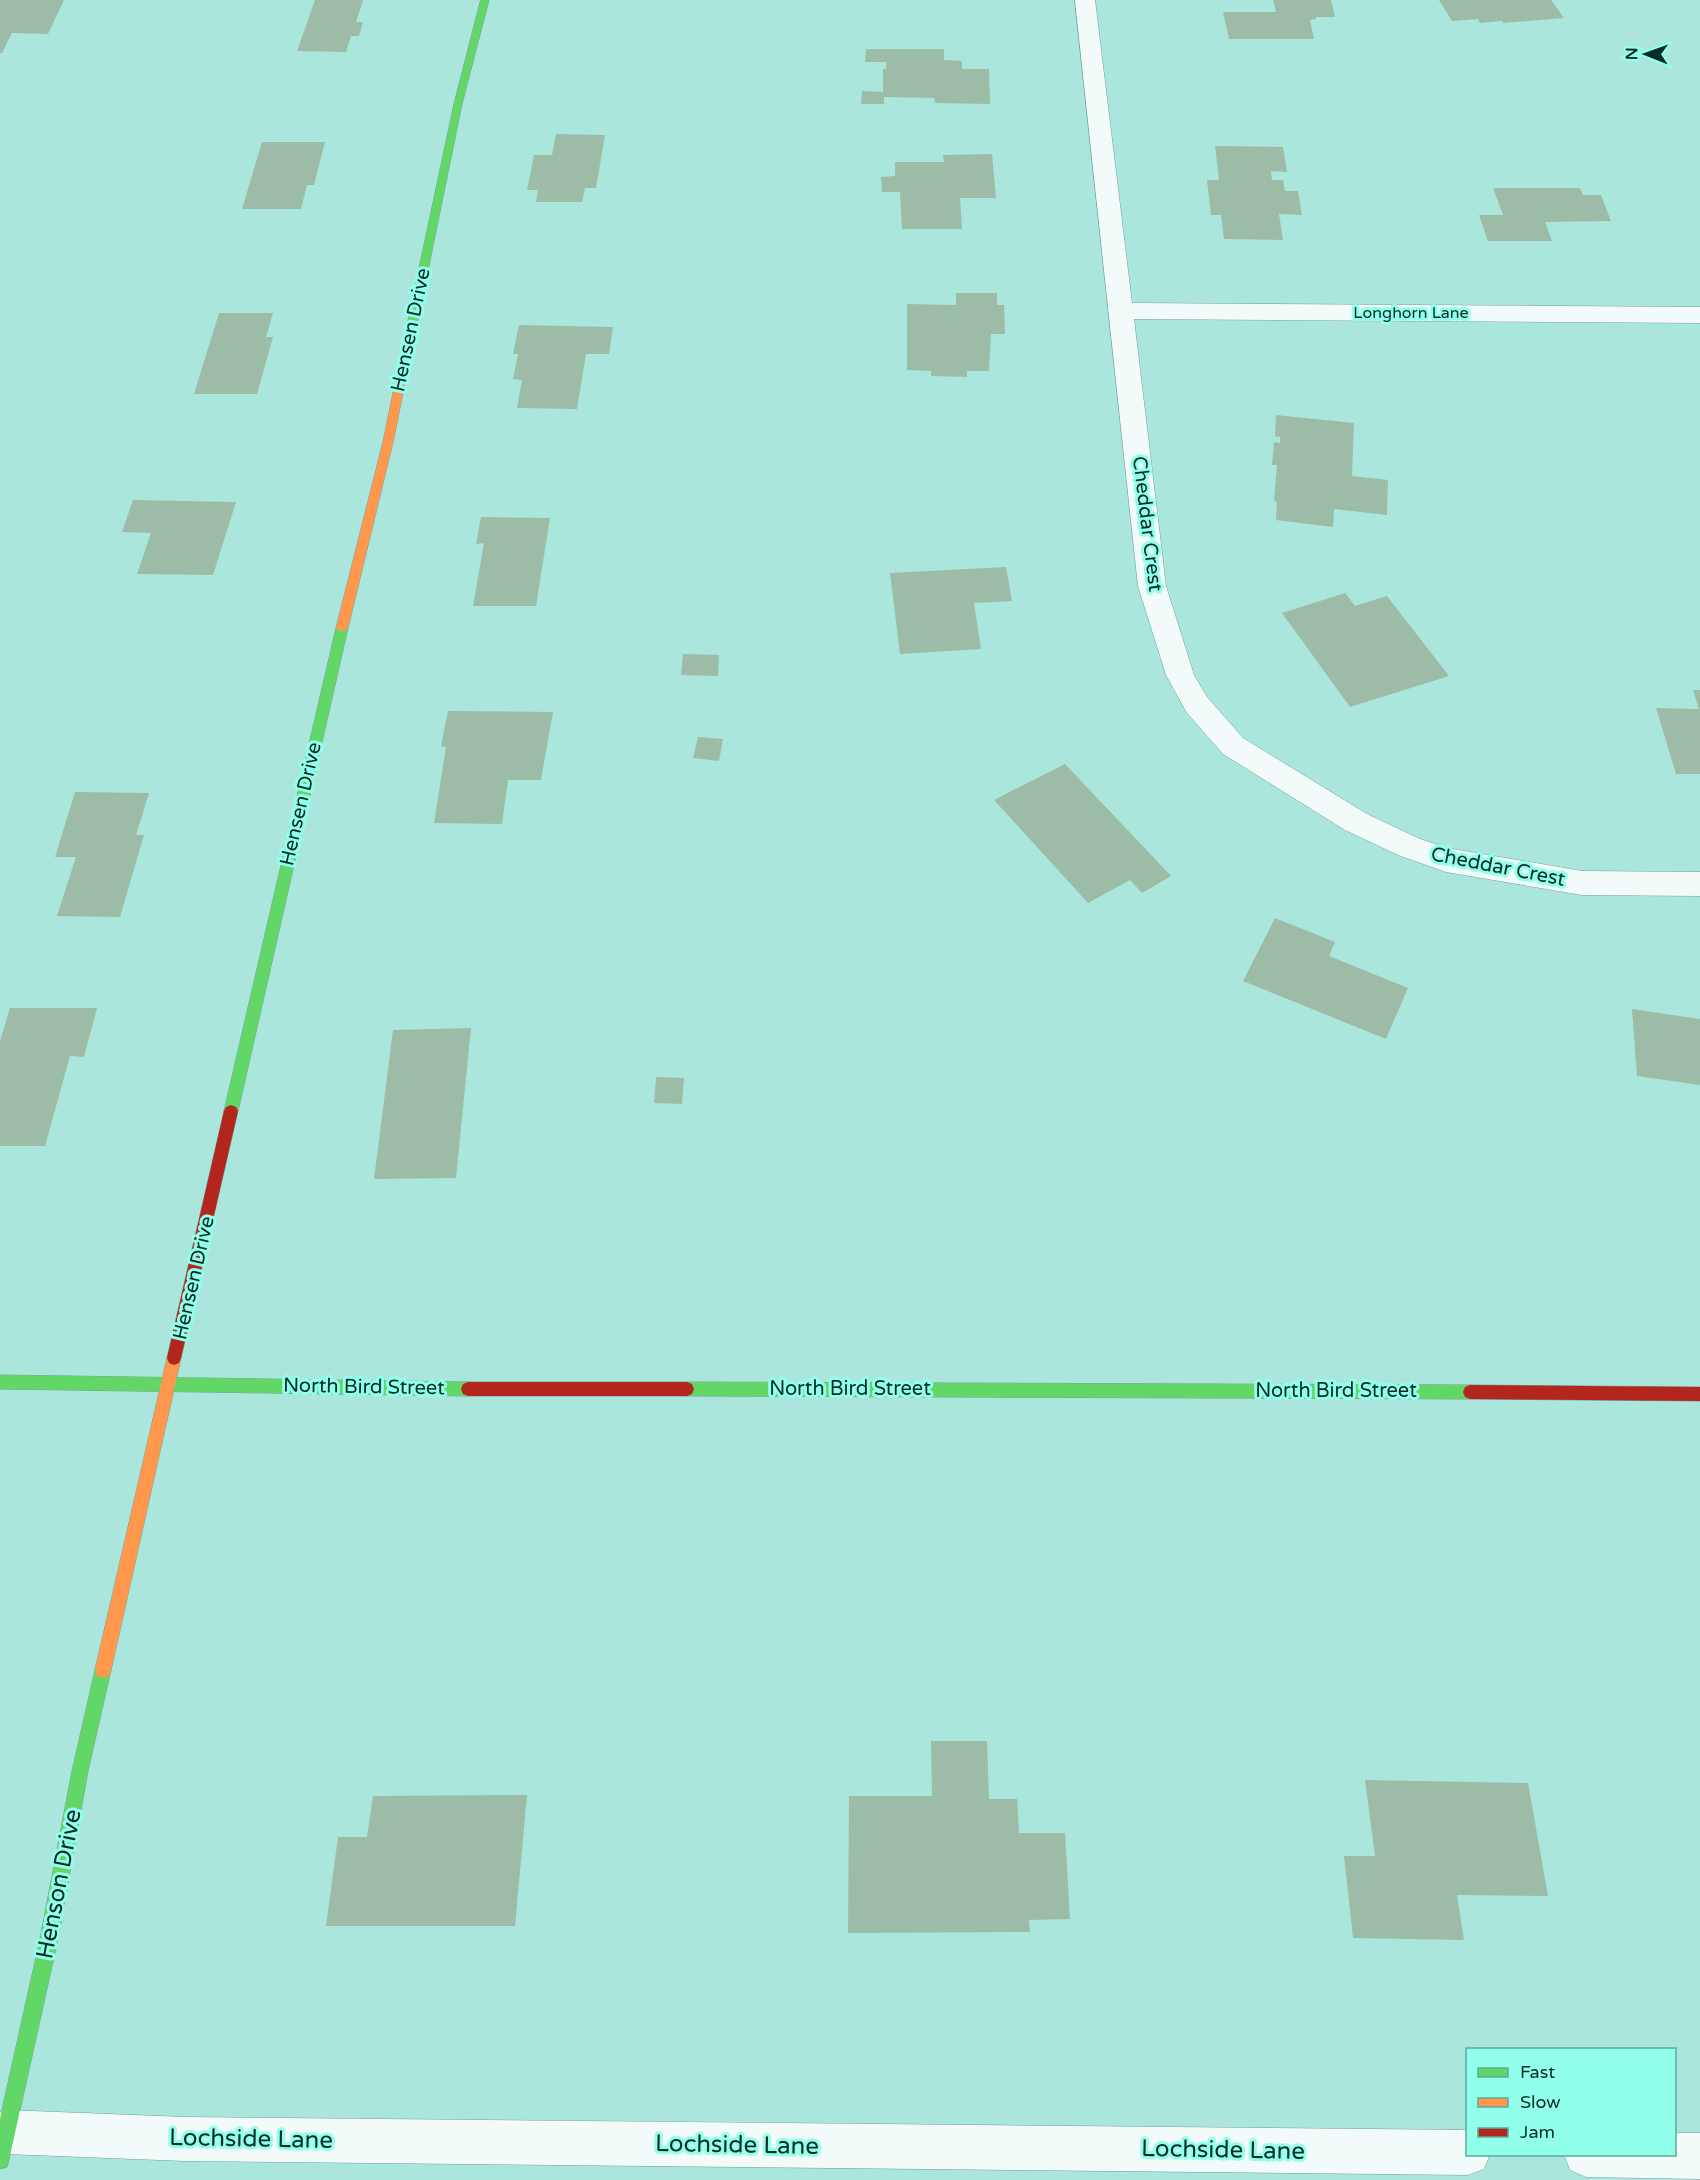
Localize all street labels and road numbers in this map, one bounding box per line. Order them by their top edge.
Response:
street label: Hensen Drive [386,266,436,394]
street label: Longhorn Lane [1353,303,1469,323]
street label: Cheddar Crest [1127,455,1167,593]
street label: Hensen Drive [275,740,327,868]
street label: Cheddar Crest [1429,842,1568,892]
street label: Hensen Drive [168,1214,220,1342]
street label: North Bird Street [283,1374,445,1400]
street label: North Bird Street [769,1377,931,1401]
street label: North Bird Street [1255,1379,1417,1403]
street label: Henson Drive [30,1807,88,1961]
street label: Lochside Lane [169,2123,333,2155]
street label: Lochside Lane [655,2129,819,2161]
street label: Lochside Lane [1141,2134,1305,2166]

